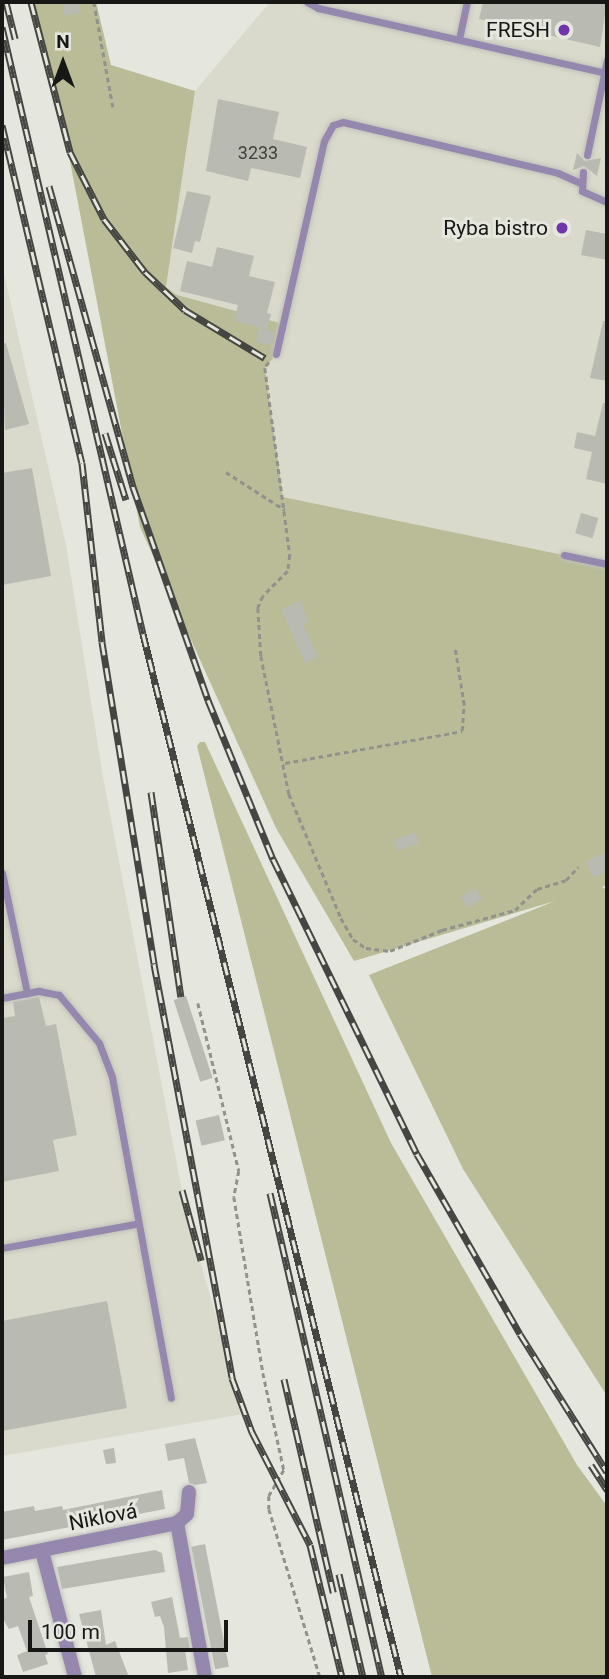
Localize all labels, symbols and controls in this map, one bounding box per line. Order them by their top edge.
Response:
place label: FRESH [486,17,550,43]
marker: FRESH [556,22,572,38]
north arrow [28,28,98,98]
text: N [56,30,70,53]
house number: 3233 [238,142,278,164]
place label: Ryba bistro [443,215,548,241]
marker: Ryba bistro [554,220,570,236]
street label: Niklová [67,1498,139,1536]
scale bar [32,1606,231,1650]
text: 100 m [41,1620,100,1644]

